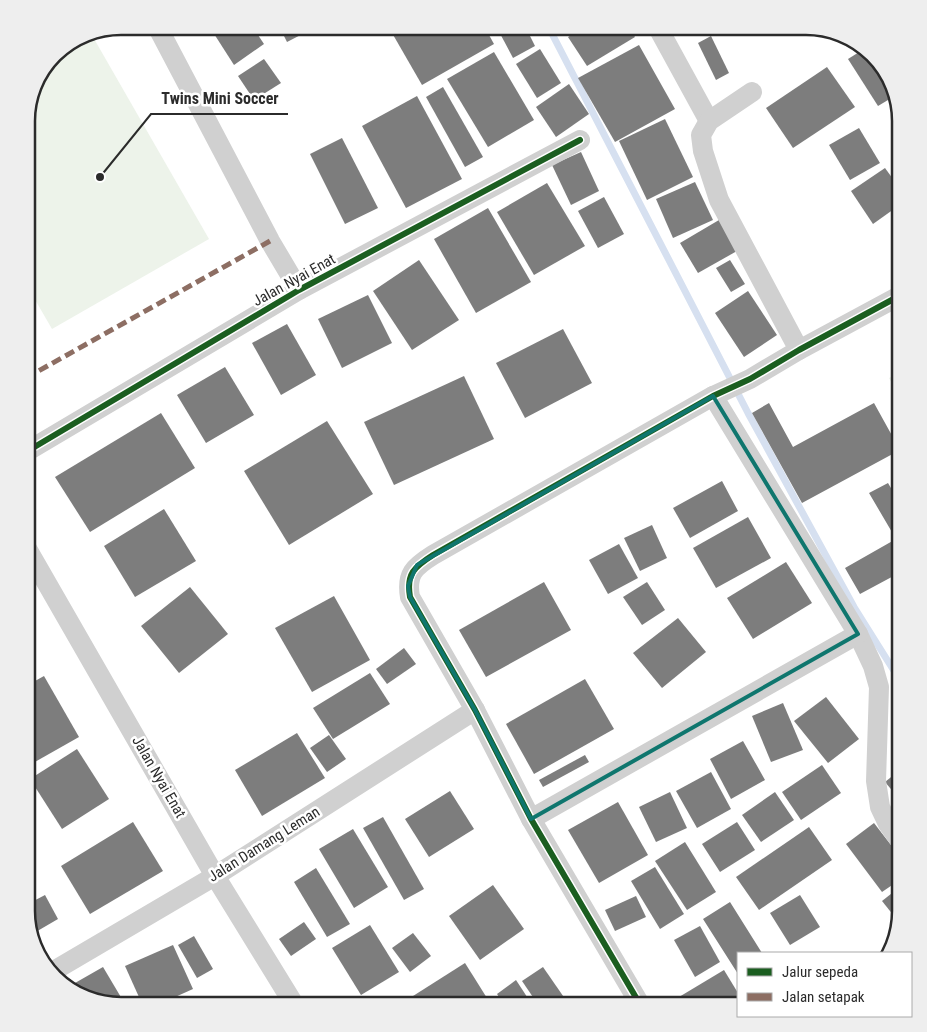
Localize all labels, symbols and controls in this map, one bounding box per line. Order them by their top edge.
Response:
callout: Twins Mini Soccer [151,83,288,114]
text: Twins Mini Soccer [161,89,279,108]
street label: Jalan Nyai Enat [250,250,338,310]
street label: Jalan Nyai Enat [128,733,190,821]
street label: Jalan Damang Leman [205,802,323,886]
legend [737,952,912,1017]
text: Jalur sepeda [782,963,858,981]
text: Jalan setapak [782,988,865,1006]

